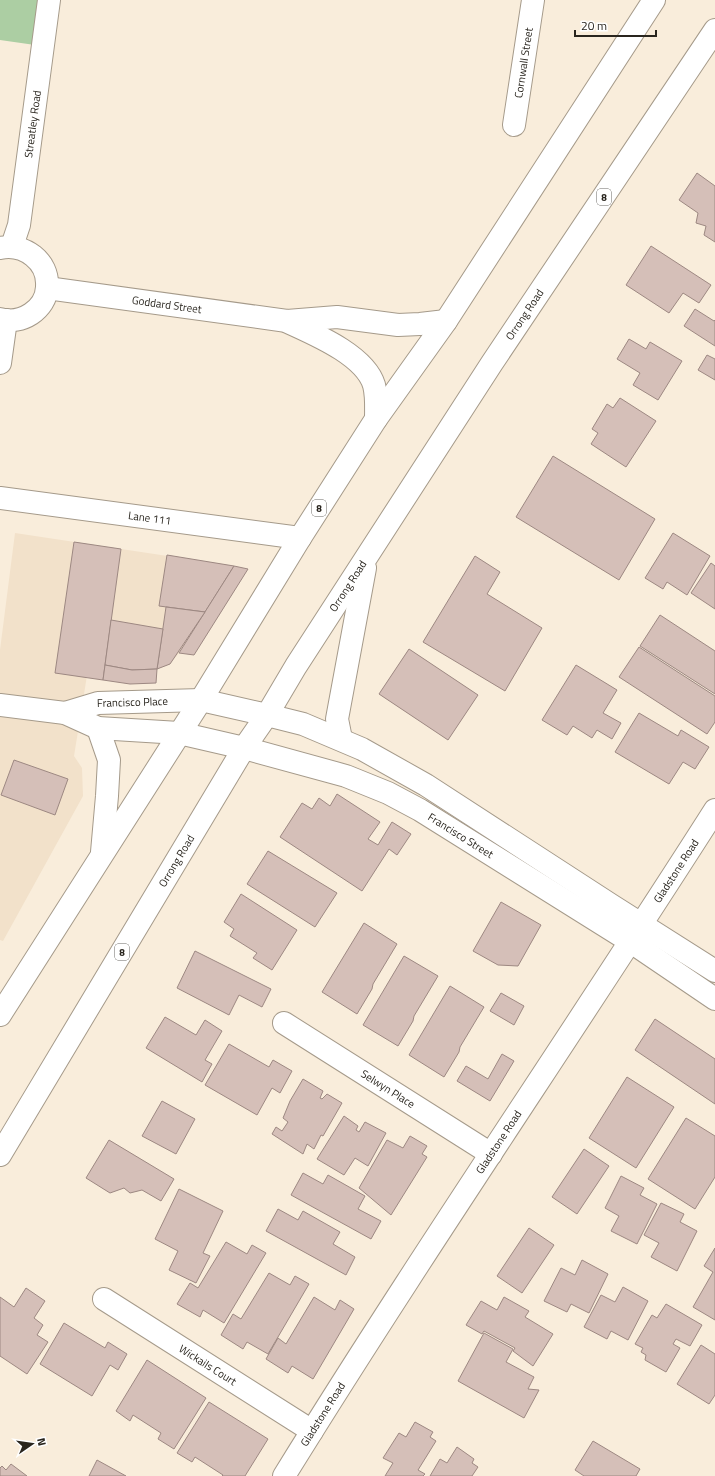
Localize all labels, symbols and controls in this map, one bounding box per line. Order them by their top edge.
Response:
scale bar [575,12,656,38]
text: 20 m [581,16,607,35]
street label: Cornwall Street [510,26,537,99]
street label: Streatley Road [20,89,45,159]
road number: 8 [597,189,611,205]
street label: Orrong Road [502,286,548,343]
street label: Goddard Street [131,292,203,317]
road number: 8 [312,500,326,516]
street label: Lane 111 [127,507,172,529]
street label: Orrong Road [325,557,370,615]
street label: Francisco Place [97,693,169,711]
street label: Francisco Street [425,809,497,862]
street label: Orrong Road [154,831,198,890]
street label: Gladstone Road [649,836,703,906]
road number: 8 [115,944,129,960]
street label: Selwyn Place [358,1066,418,1112]
street label: Gladstone Road [472,1107,525,1177]
street label: Wickails Court [176,1341,240,1389]
street label: Gladstone Road [296,1379,349,1449]
north arrow [12,1424,52,1464]
text: N [33,1436,50,1447]

